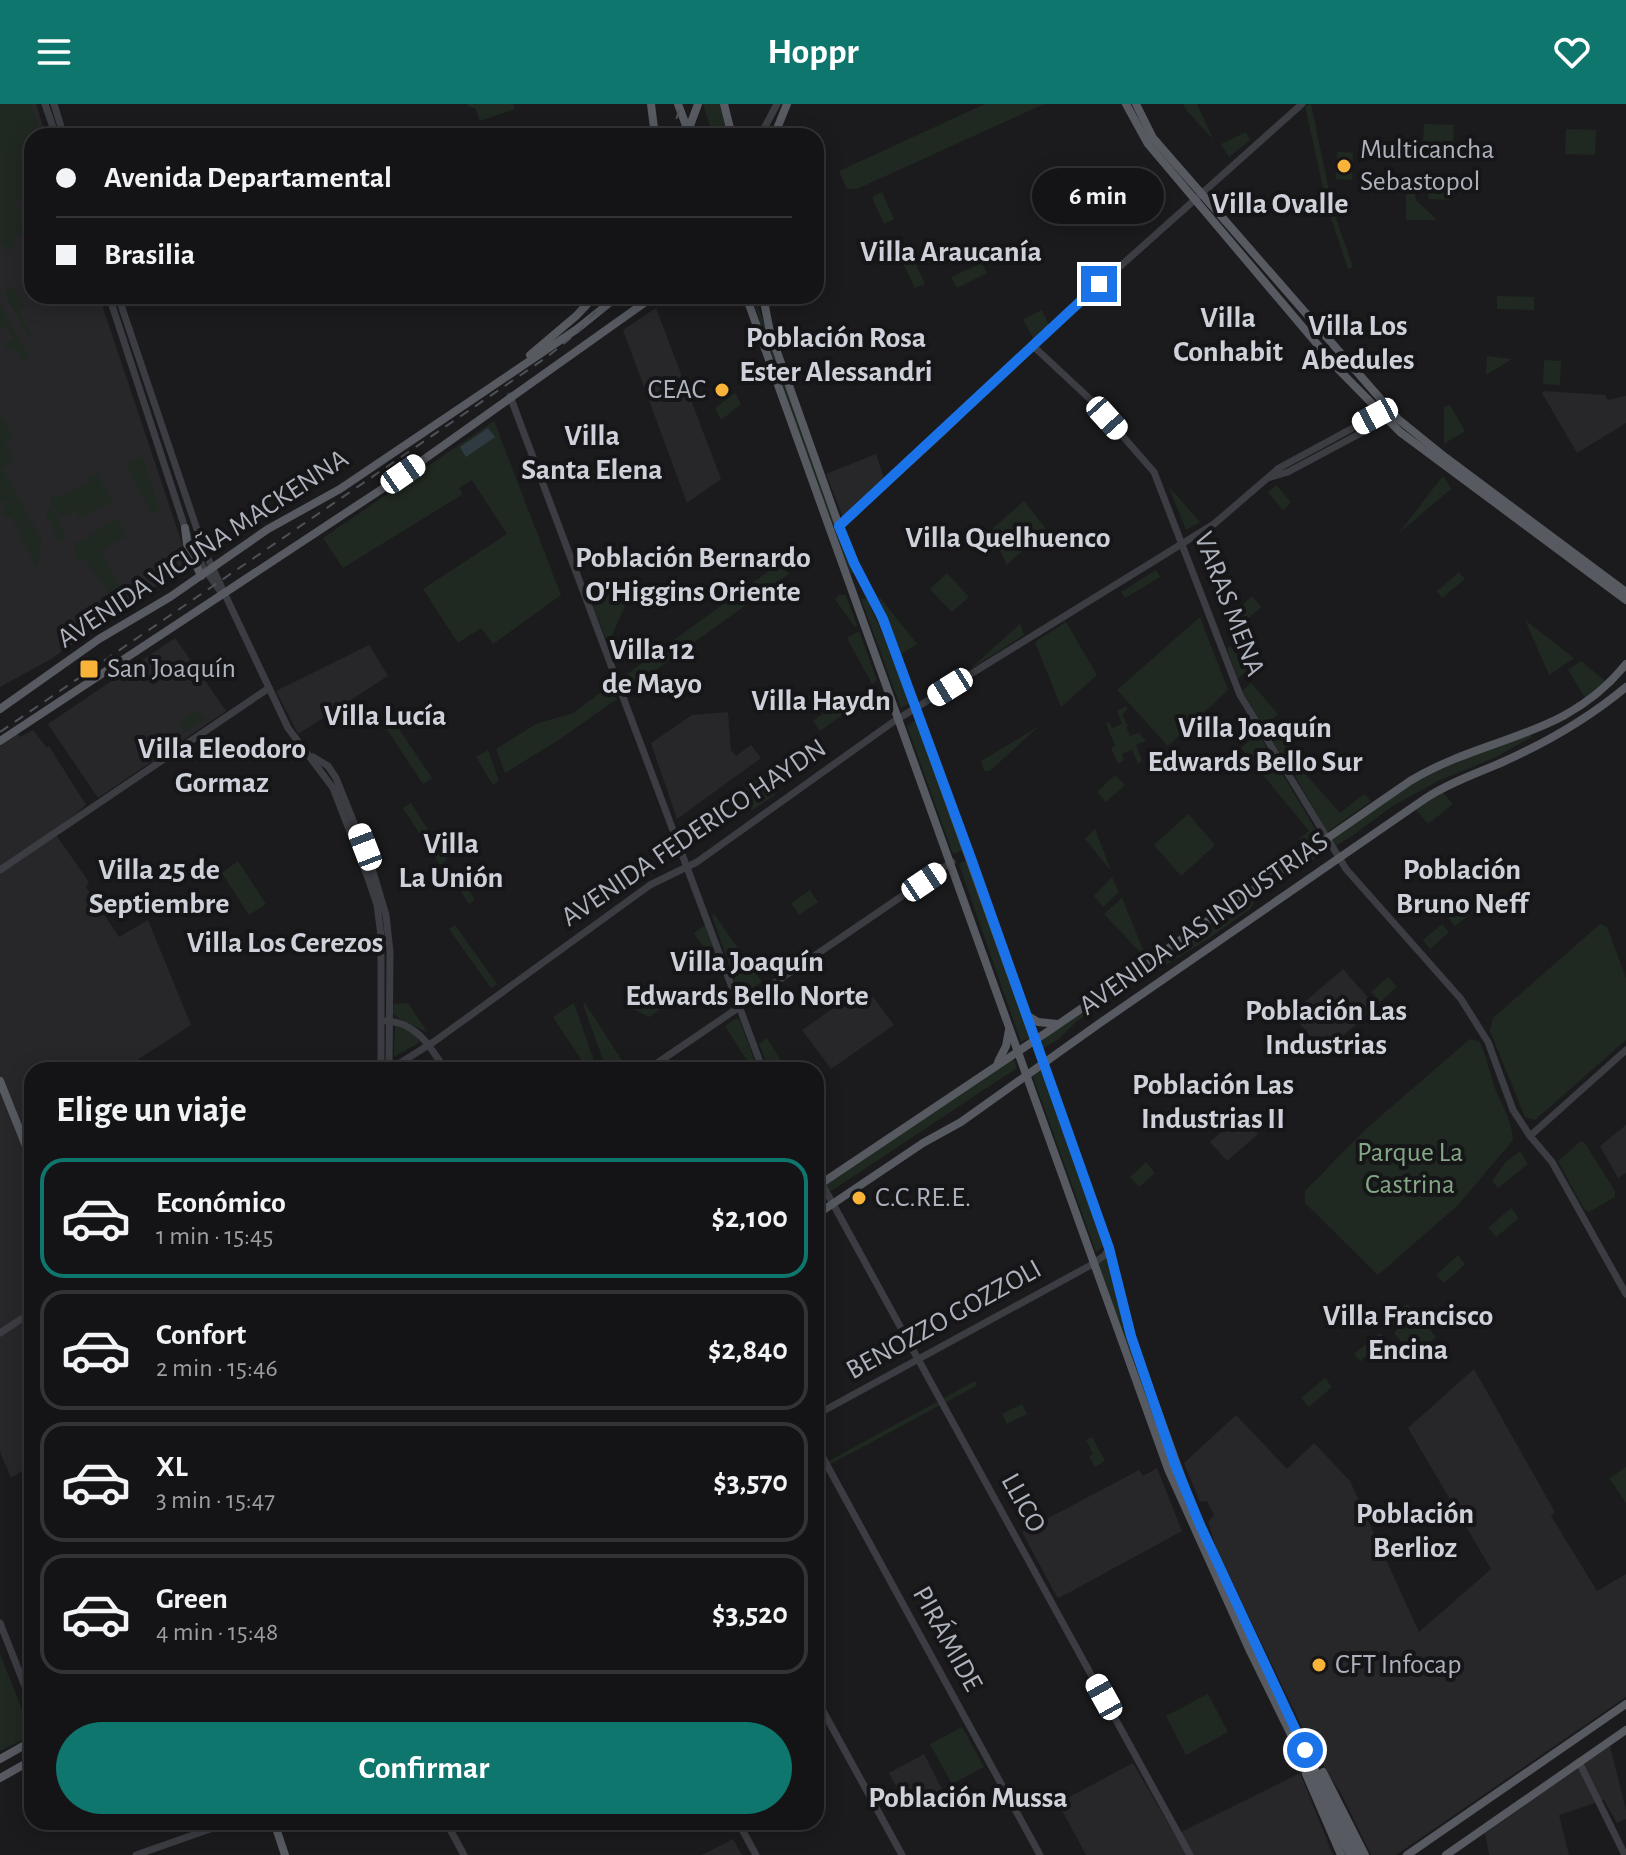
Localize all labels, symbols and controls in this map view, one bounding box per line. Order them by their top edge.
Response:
icon: menu [32,30,76,74]
icon: heart [1550,30,1594,74]
text: Hoppr [767,34,859,70]
place label: Multicancha Sebastopol [1360,136,1494,196]
marker: Multicancha Sebastopol [1335,157,1353,175]
text: Avenida Departamental [104,163,392,193]
callout: 6 min [1033,168,1165,224]
text: 6 min [1069,183,1127,209]
district label: Villa Ovalle [1211,189,1349,219]
district label: Villa Araucanía [860,237,1042,267]
text: Brasilia [104,240,195,270]
route end [1081,266,1117,302]
district label: Villa Conhabit [1173,303,1283,367]
district label: Villa Los Abedules [1301,311,1415,375]
district label: Población Rosa Ester Alessandri [739,323,933,387]
place label: CEAC [648,376,706,404]
marker: CEAC [713,381,731,399]
car [1082,392,1132,444]
car [1348,394,1402,438]
district label: Villa Santa Elena [521,421,663,485]
street label: AVENIDA VICUÑA MACKENNA [51,443,353,653]
car [376,450,430,498]
district label: Villa Quelhuenco [905,523,1111,553]
street label: VARAS MENA [1189,528,1269,680]
district label: Población Bernardo O'Higgins Oriente [575,543,811,607]
district label: Villa 12 de Mayo [602,635,702,699]
place label: San Joaquín [107,655,236,683]
marker: San Joaquín [78,658,100,680]
car [923,664,977,710]
district label: Villa Haydn [751,686,891,716]
district label: Villa Lucía [324,701,446,731]
district label: Villa Joaquín Edwards Bello Sur [1148,713,1363,777]
district label: Villa Eleodoro Gormaz [138,734,306,798]
street label: AVENIDA FEDERICO HAYDN [557,734,831,932]
car [345,820,385,874]
street label: AVENIDA LAS INDUSTRIAS [1074,827,1334,1021]
district label: Villa La Unión [399,829,503,893]
district label: Villa 25 de Septiembre [89,855,229,919]
district label: Población Bruno Neff [1396,855,1530,919]
car [897,859,951,905]
district label: Villa Los Cerezos [187,928,383,958]
district label: Villa Joaquín Edwards Bello Norte [625,947,869,1011]
district label: Población Las Industrias [1245,996,1407,1060]
district label: Población Las Industrias II [1132,1070,1294,1134]
text: Elige un viaje [56,1092,247,1128]
park label: Parque La Castrina [1357,1139,1463,1199]
icon: car [60,1182,132,1254]
place label: C.C.RE.E. [875,1184,971,1212]
text: Económico [156,1188,286,1218]
marker: C.C.RE.E. [850,1189,868,1207]
text: $2,100 [711,1203,788,1233]
text: 1 min · 15:45 [156,1223,273,1249]
street label: BENOZZO GOZZOLI [842,1255,1046,1385]
district label: Villa Francisco Encina [1323,1301,1493,1365]
icon: car [60,1314,132,1386]
text: Confort [156,1320,246,1350]
text: $2,840 [708,1335,788,1365]
text: 2 min · 15:46 [156,1355,278,1381]
icon: car [60,1446,132,1518]
text: XL [156,1452,188,1482]
text: $3,570 [713,1467,788,1497]
street label: LLICO [996,1469,1050,1537]
text: 3 min · 15:47 [156,1487,275,1513]
district label: Población Berlioz [1356,1499,1474,1563]
icon: car [60,1578,132,1650]
street label: PIRÁMIDE [907,1580,990,1696]
text: Green [156,1584,228,1614]
text: $3,520 [712,1599,788,1629]
text: 4 min · 15:48 [156,1619,278,1645]
place label: CFT Infocap [1335,1651,1462,1679]
marker: CFT Infocap [1310,1656,1328,1674]
car [1082,1670,1126,1724]
button: Confirmar [56,1722,792,1814]
route start [1287,1732,1323,1768]
district label: Población Mussa [868,1783,1068,1813]

